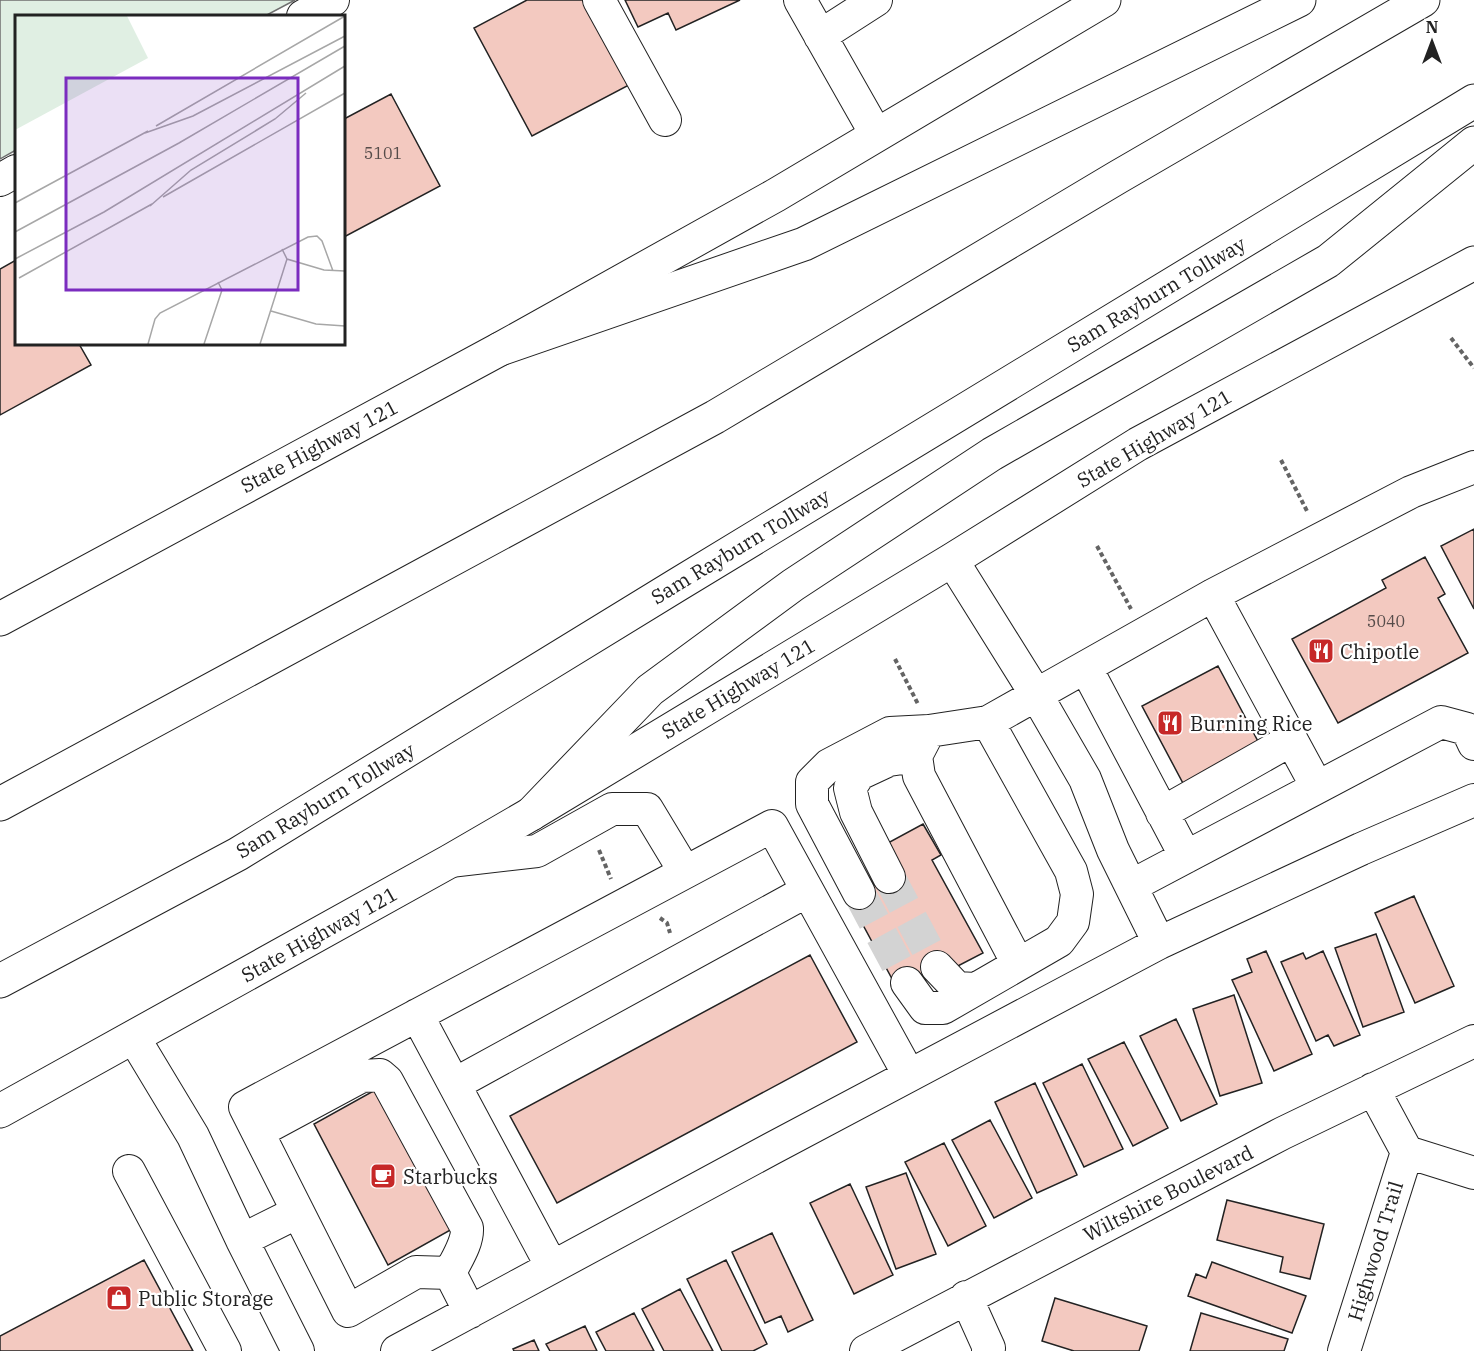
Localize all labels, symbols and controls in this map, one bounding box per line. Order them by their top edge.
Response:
north arrow [1402,12,1462,72]
inset map [15,15,345,345]
text: N [1426,17,1438,37]
house number: 5101 [364,143,402,163]
street label: Sam Rayburn Tollway [1062,230,1251,358]
street label: State Highway 121 [1072,383,1236,493]
street label: State Highway 121 [236,393,402,499]
street label: Sam Rayburn Tollway [646,482,835,610]
house number: 5040 [1367,611,1405,631]
street label: State Highway 121 [656,631,820,745]
restaurant icon: Chipotle [1306,636,1336,666]
place label: Chipotle [1340,638,1419,665]
restaurant icon: Burning Rice [1155,708,1185,738]
place label: Burning Rice [1190,710,1312,737]
street label: Sam Rayburn Tollway [231,736,420,864]
street label: State Highway 121 [236,880,402,988]
street label: Wiltshire Boulevard [1078,1138,1258,1248]
cafe icon: Starbucks [368,1161,398,1191]
place label: Starbucks [403,1163,498,1190]
street label: Highwood Trail [1341,1178,1409,1324]
shop icon: Public Storage [104,1283,134,1313]
place label: Public Storage [138,1285,273,1312]

